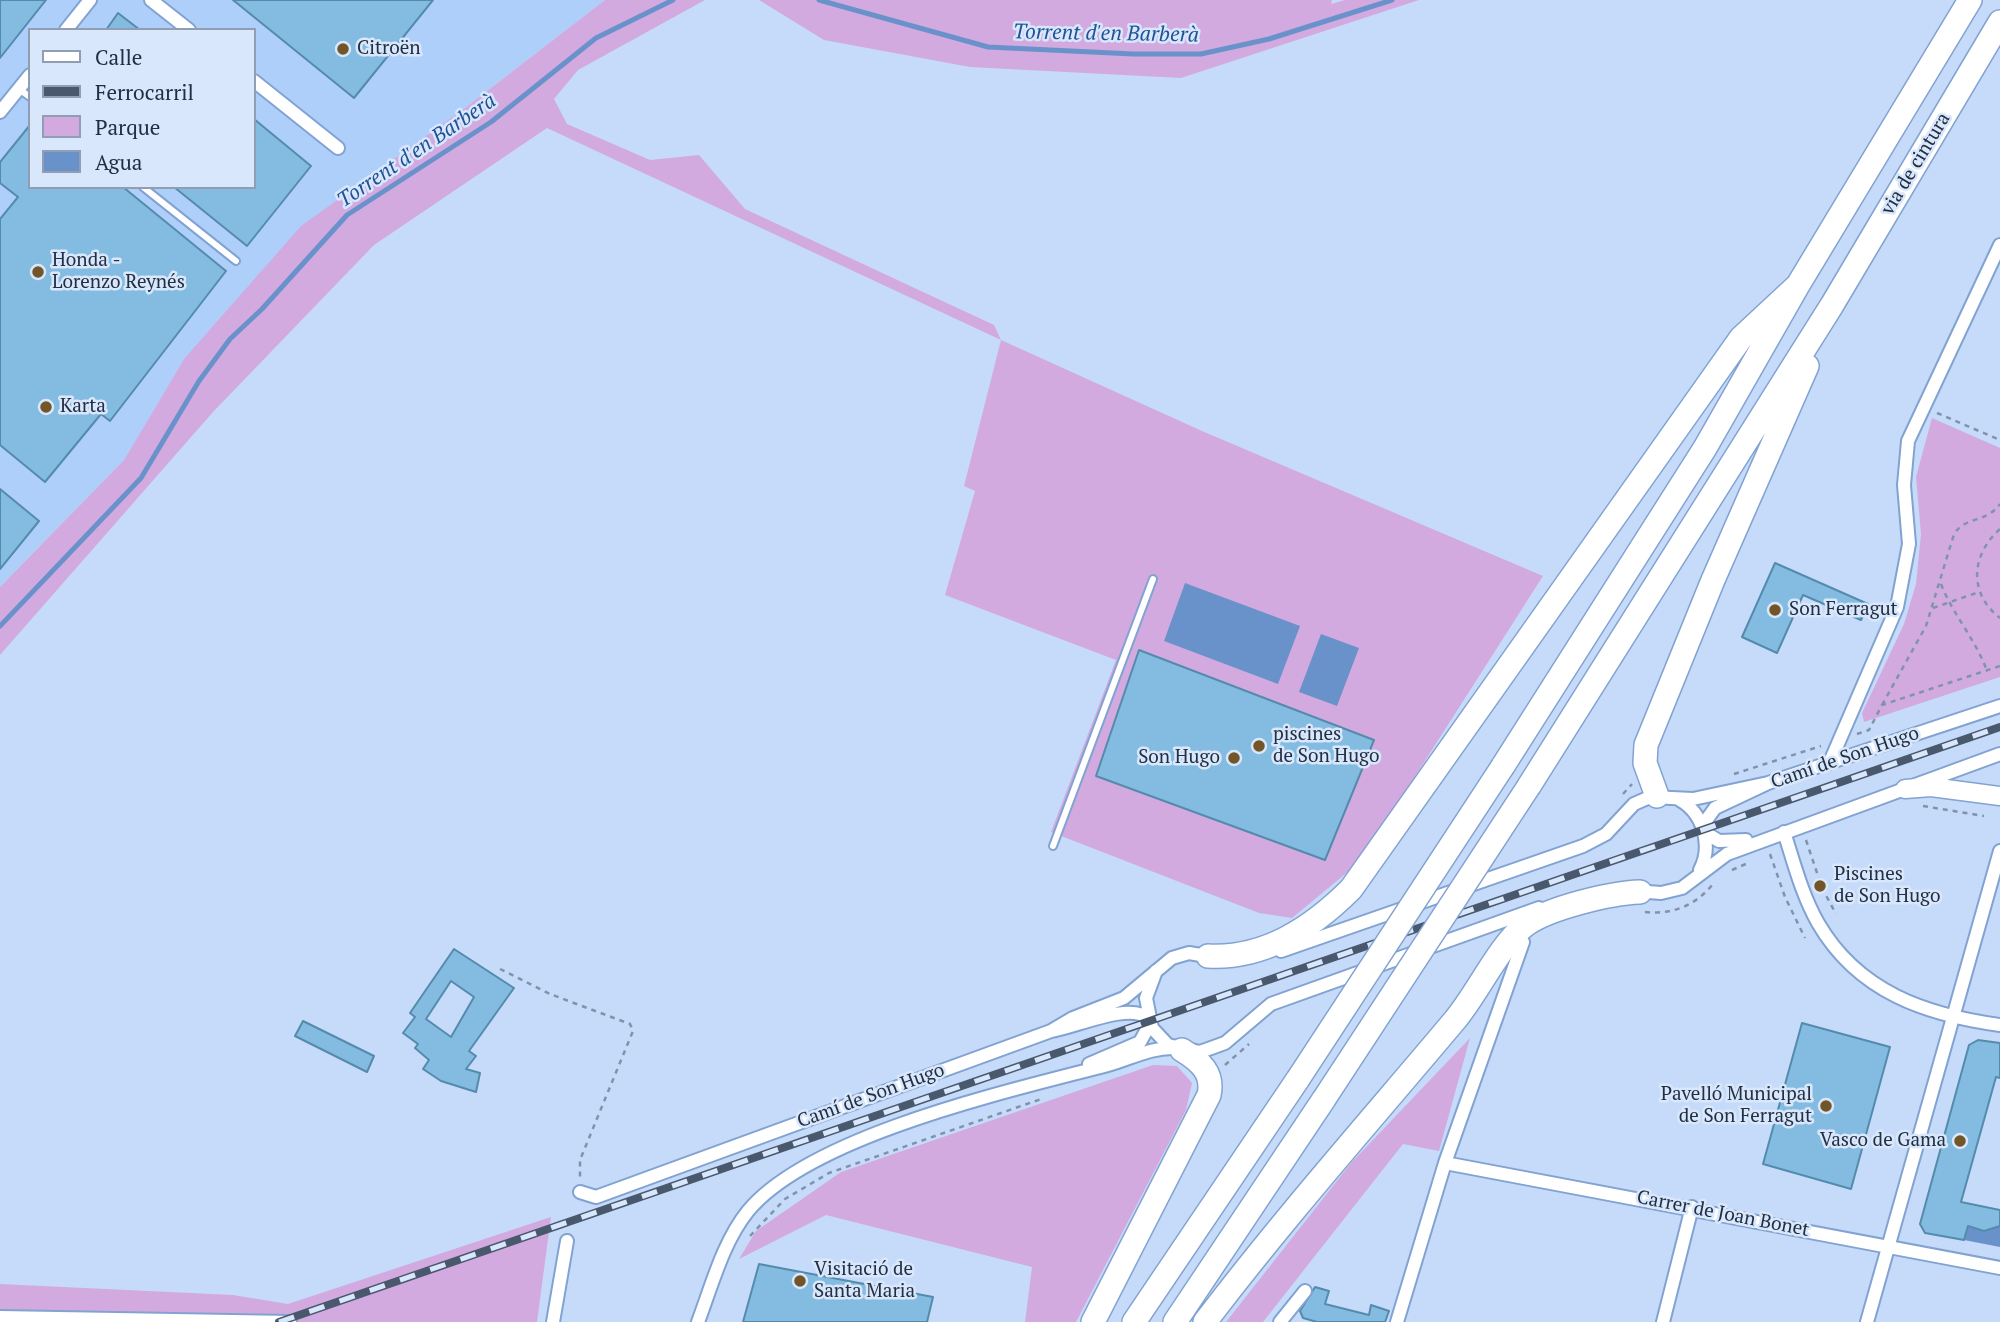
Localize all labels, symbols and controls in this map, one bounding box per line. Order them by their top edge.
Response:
water label: Torrent d'en Barberà [1013,20,1199,48]
legend [28,28,256,189]
place label: Citroën [357,38,421,60]
marker: Citroën [335,41,351,57]
text: Calle [95,43,142,71]
text: Ferrocarril [95,78,194,106]
water label: Torrent d'en Barberà [333,89,501,213]
street label: via de cintura [1877,109,1955,219]
text: Parque [95,113,160,141]
text: Agua [95,148,142,176]
place label: Honda - Lorenzo Reynés [52,250,185,294]
marker: Honda - Lorenzo Reynés [30,264,46,280]
place label: Karta [60,396,106,418]
marker: Karta [38,399,54,415]
place label: Son Ferragut [1789,599,1898,621]
marker: Son Ferragut [1767,602,1783,618]
street label: Camí de Son Hugo [1768,722,1922,794]
place label: piscines de Son Hugo [1273,724,1380,768]
marker: piscines de Son Hugo [1251,738,1267,754]
place label: Son Hugo [1138,747,1220,769]
marker: Son Hugo [1226,750,1242,766]
place label: Piscines de Son Hugo [1834,864,1941,908]
marker: Piscines de Son Hugo [1812,878,1828,894]
street label: Camí de Son Hugo [794,1059,948,1133]
place label: Pavelló Municipal de Son Ferragut [1661,1084,1812,1128]
marker: Pavelló Municipal de Son Ferragut [1818,1098,1834,1114]
place label: Vasco de Gama [1820,1130,1946,1152]
marker: Vasco de Gama [1952,1133,1968,1149]
street label: Carrer de Joan Bonet [1635,1186,1811,1242]
place label: Visitació de Santa Maria [814,1259,915,1303]
marker: Visitació de Santa Maria [792,1273,808,1289]

